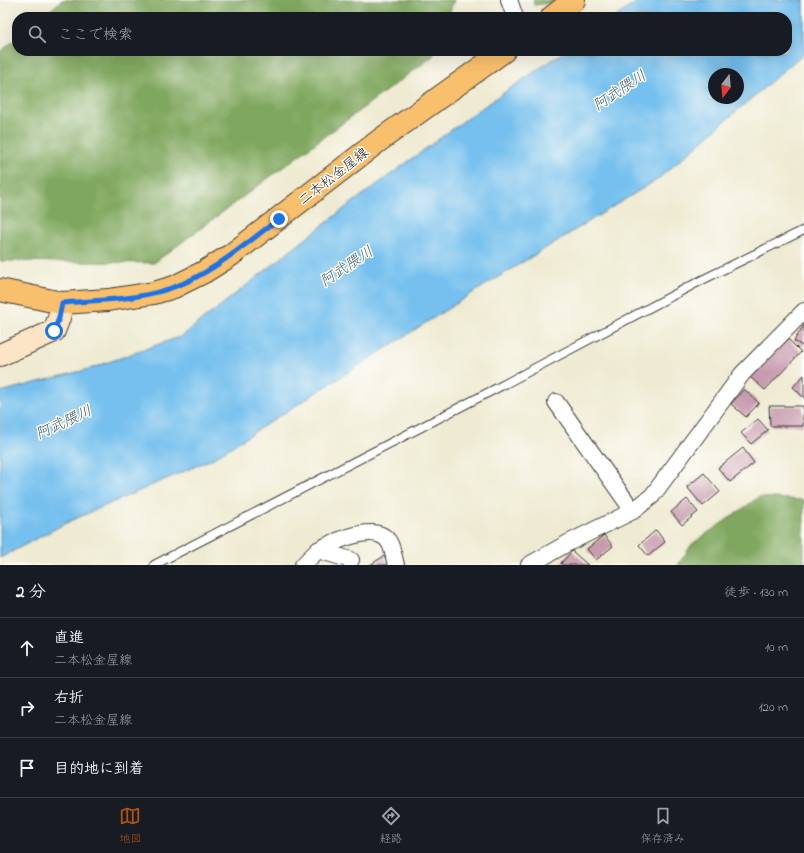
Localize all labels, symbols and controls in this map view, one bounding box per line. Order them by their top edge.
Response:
search box [12,12,792,56]
icon: search [26,23,48,45]
text: ここで検索 [58,24,133,46]
water label: 阿武隈川 [589,65,651,117]
north arrow [708,68,744,104]
street label: 二本松金屋線 [294,143,374,211]
route end [270,210,288,228]
water label: 阿武隈川 [316,241,378,293]
route start [45,322,63,340]
water label: 阿武隈川 [32,400,96,446]
text: 2 分 [16,580,46,605]
text: 徒歩 · 130 m [724,583,788,602]
text: 直進 [54,627,84,649]
icon: ahead [16,637,38,659]
text: 10 m [765,638,788,657]
text: 二本松金屋線 [54,651,132,670]
text: 右折 [54,687,84,709]
icon: right [16,697,38,719]
text: 120 m [758,698,788,717]
text: 二本松金屋線 [54,711,132,730]
icon: arrive [16,757,38,779]
text: 目的地に到着 [54,758,144,780]
tab: 地図 [119,805,141,847]
tab: 経路 [380,805,402,847]
tab: 保存済み [641,805,685,847]

